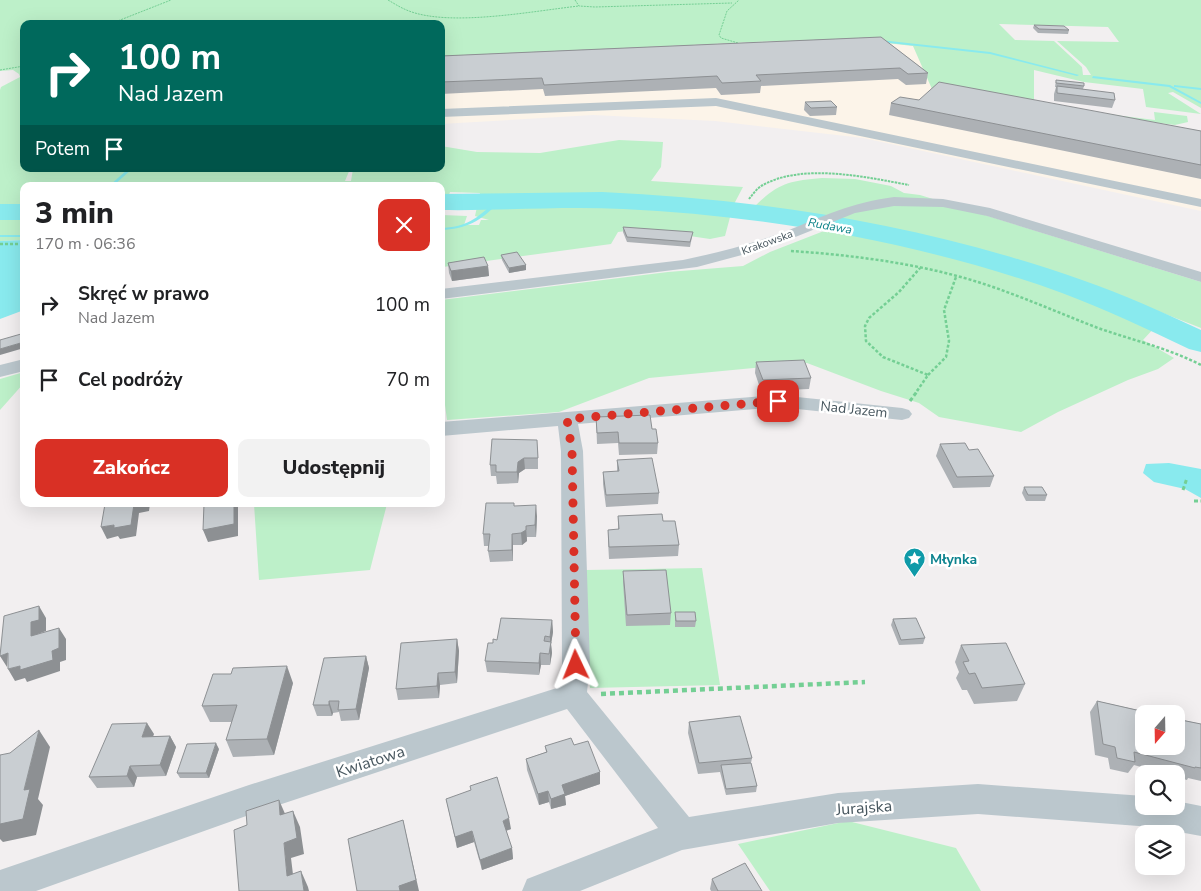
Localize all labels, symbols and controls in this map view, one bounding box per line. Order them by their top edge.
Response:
text: 100 m [118,34,221,81]
icon: right [35,40,100,105]
text: Nad Jazem [118,79,224,109]
icon: arrive [100,135,128,163]
text: Potem [35,136,90,162]
text: 3 min [35,193,114,234]
button: close [378,199,430,251]
water label: Rudawa [807,214,853,238]
street label: Krakowska [739,226,795,259]
text: 170 m · 06:36 [35,233,136,255]
text: Skręć w prawo [78,281,209,307]
icon: right [35,291,63,319]
text: 100 m [375,292,430,318]
text: Nad Jazem [78,307,155,329]
icon: arrive [35,366,63,394]
text: Cel podróży [78,367,182,393]
text: 70 m [386,367,430,393]
pin [757,380,799,422]
icon: arrive [764,387,792,415]
street label: Nad Jazem [819,397,888,422]
button: Zakończ [35,439,228,497]
button: Udostępnij [238,439,430,497]
place icon: Młynka [902,547,926,578]
place label: Młynka [930,550,977,569]
position arrow [549,638,601,690]
north arrow [1135,705,1185,755]
map controls [1135,705,1185,875]
street label: Kwiatowa [333,740,408,783]
button: search [1135,765,1185,815]
street label: Jurajska [834,795,893,821]
button: layers [1135,825,1185,875]

